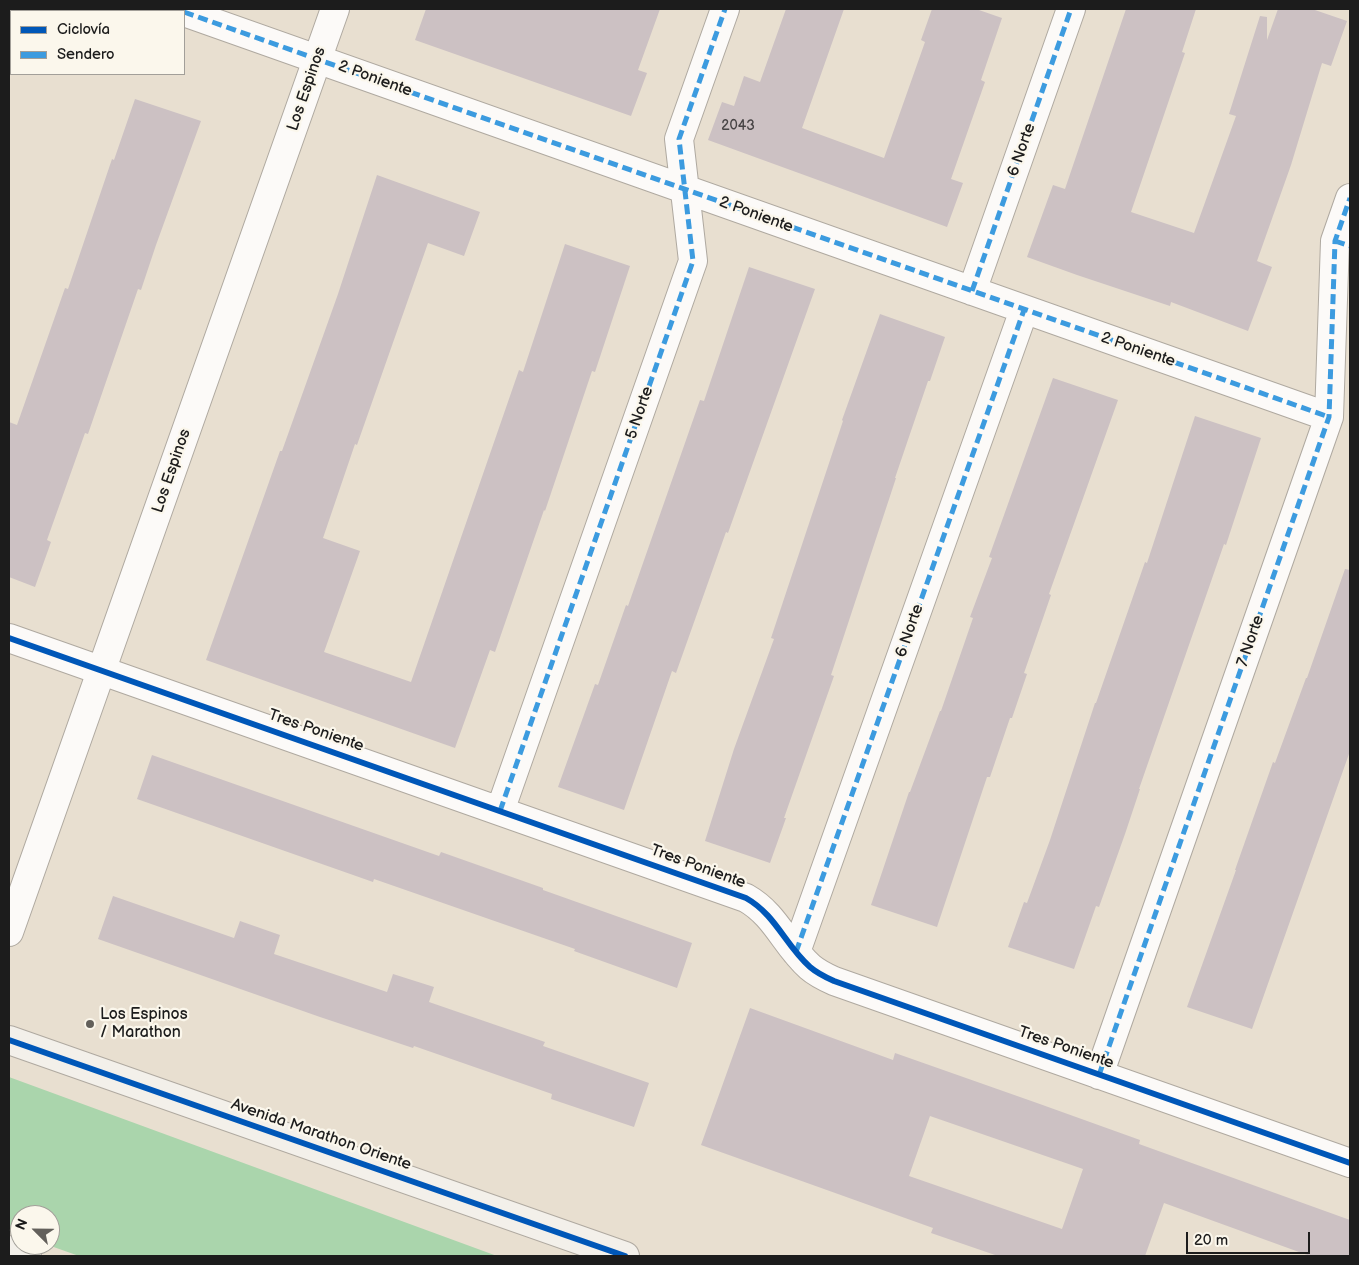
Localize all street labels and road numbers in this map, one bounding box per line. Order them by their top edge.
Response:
street label: Los Espinos [284,44,330,134]
street label: 2 Poniente [335,57,415,101]
street label: 6 Norte [1004,121,1040,179]
street label: 2 Poniente [716,193,796,237]
street label: 2 Poniente [1098,328,1178,372]
street label: 5 Norte [622,384,658,442]
street label: Los Espinos [149,426,195,516]
street label: 6 Norte [892,602,928,660]
street label: 7 Norte [1233,613,1269,669]
street label: Tres Poniente [266,706,366,756]
street label: Tres Poniente [648,841,748,893]
street label: Tres Poniente [1016,1023,1116,1073]
street label: Avenida Marathon Oriente [228,1095,414,1175]

